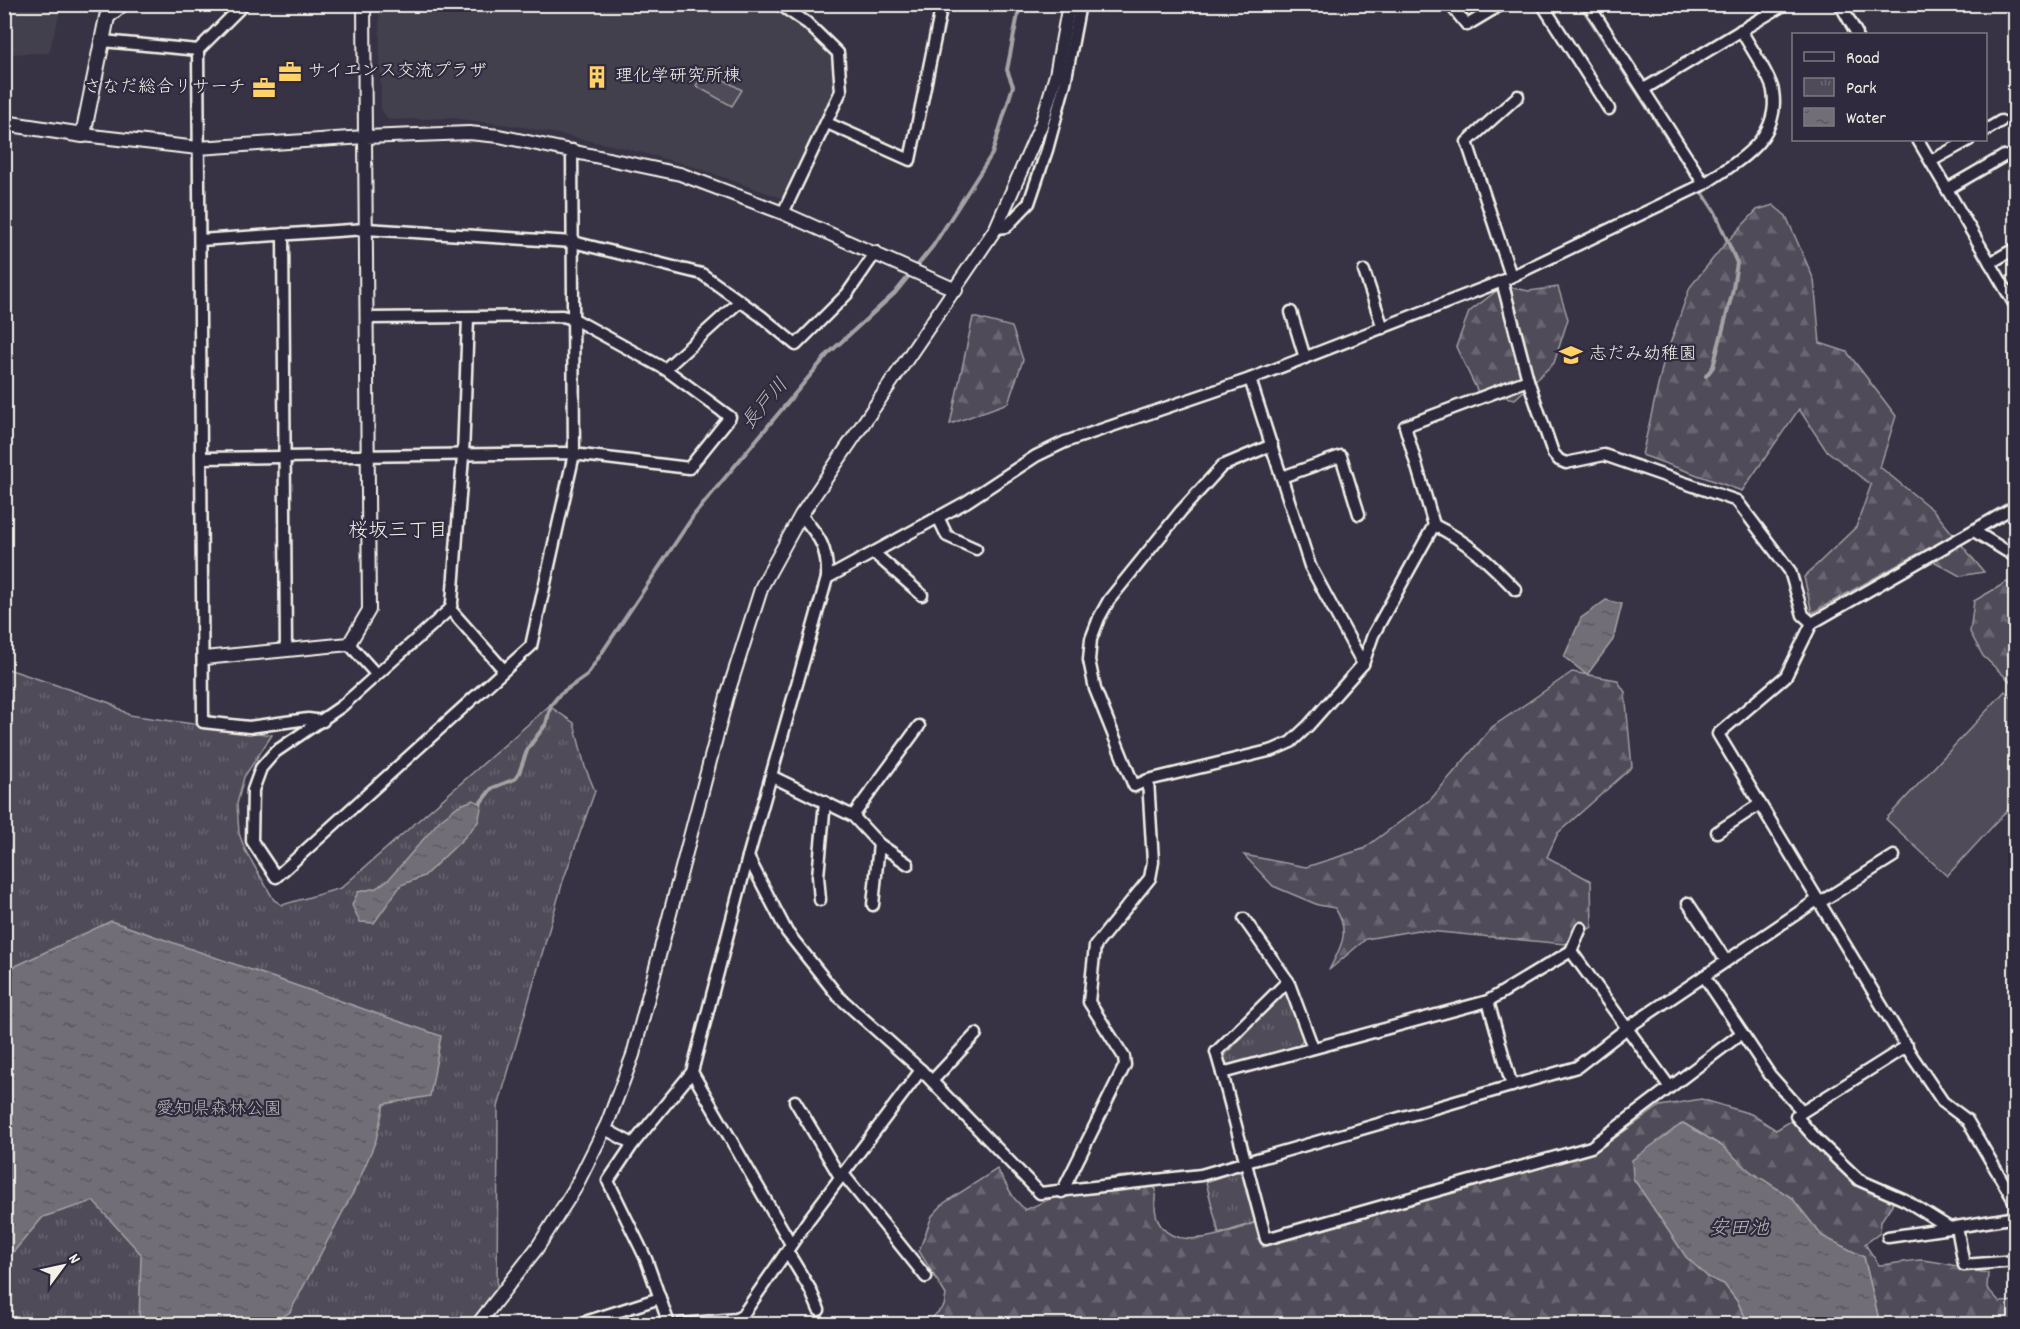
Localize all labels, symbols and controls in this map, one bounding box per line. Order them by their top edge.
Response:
legend [1792,33,1987,141]
text: Road [1846,47,1880,72]
office icon: サイエンス交流プラザ [277,59,303,85]
place label: サイエンス交流プラザ [308,60,487,85]
building icon: 理化学研究所棟 [584,64,610,90]
place label: 理化学研究所棟 [615,65,741,90]
office icon: さなだ総合リサーチ [251,75,277,101]
place label: さなだ総合リサーチ [84,76,246,101]
text: Park [1846,77,1877,102]
text: Water [1846,107,1886,132]
school or university icon: 志だみ幼稚園 [1558,342,1584,368]
place label: 志だみ幼稚園 [1589,343,1697,368]
water label: 長戸川 [736,373,796,437]
district label: 桜坂三丁目 [348,518,448,546]
park label: 愛知県森林公園 [156,1098,282,1123]
water label: 安田池 [1709,1216,1770,1244]
north arrow [33,1236,93,1296]
text: N [62,1250,85,1269]

